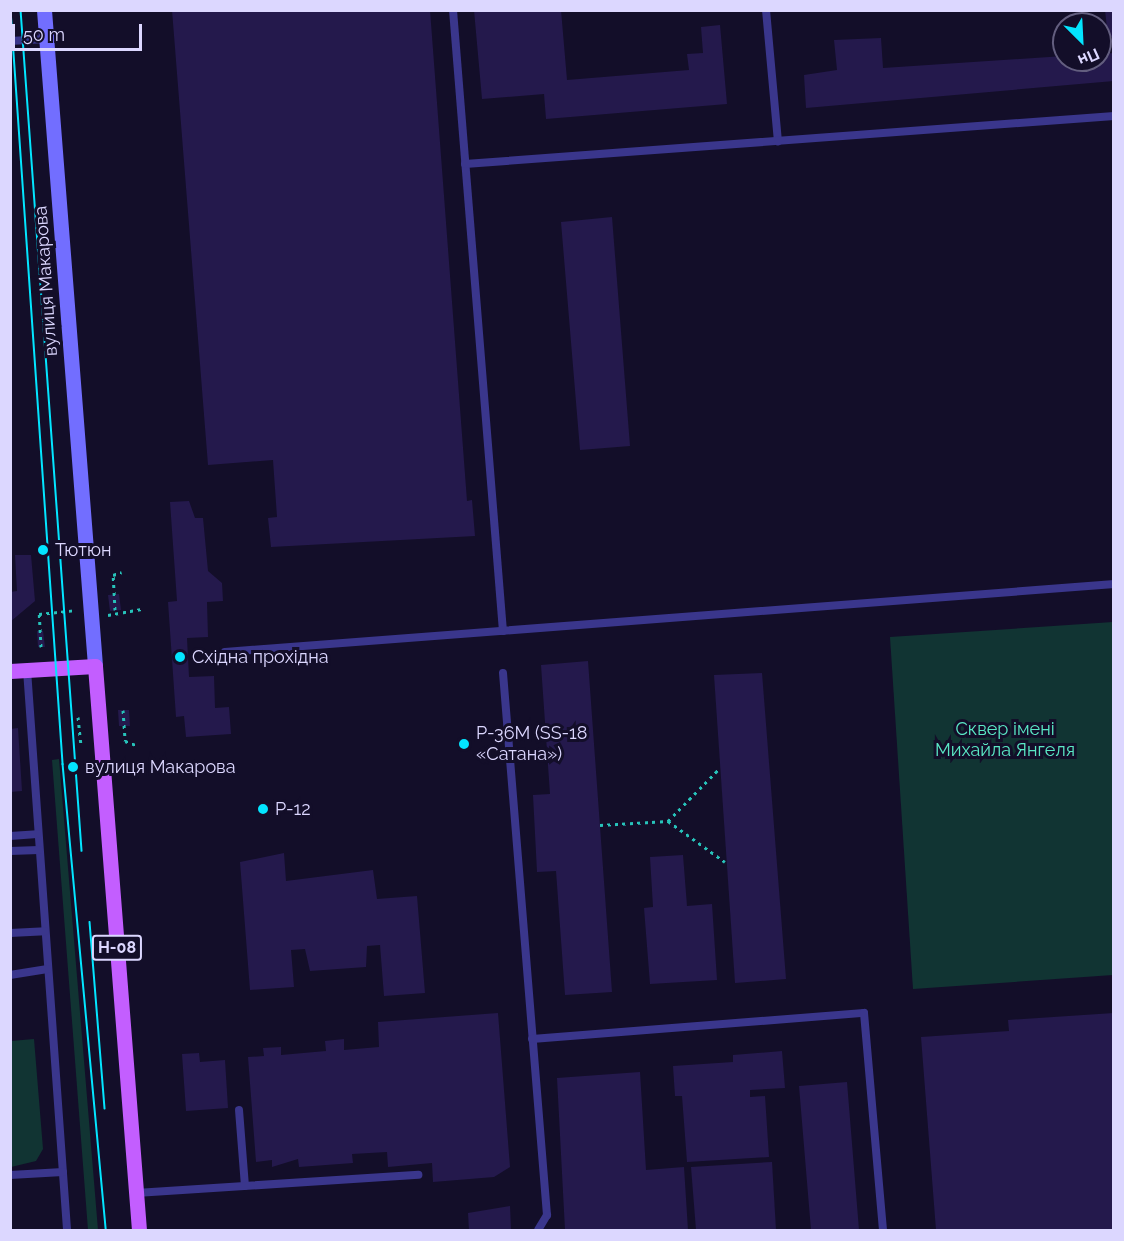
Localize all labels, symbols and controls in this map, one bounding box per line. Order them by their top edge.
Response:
scale bar [15,12,146,50]
north arrow [1052,12,1112,72]
text: 50 m [23,24,65,45]
text: Пн [1075,44,1102,70]
street label: вулиця Макарова [30,205,62,357]
place label: Тютюн [55,539,111,561]
marker: Тютюн [36,543,50,557]
place label: Східна прохідна [192,646,328,668]
marker: Східна прохідна [173,650,187,664]
park label: Сквер імені Михайла Янгеля [935,719,1075,762]
place label: Р-36М (SS-18 «Сатана») [476,723,587,766]
marker: Р-36М (SS-18 «Сатана») [457,737,471,751]
place label: вулиця Макарова [85,756,236,778]
marker: вулиця Макарова [66,760,80,774]
place label: Р-12 [275,798,311,820]
marker: Р-12 [256,802,270,816]
road number: Н-08 [92,935,142,961]

